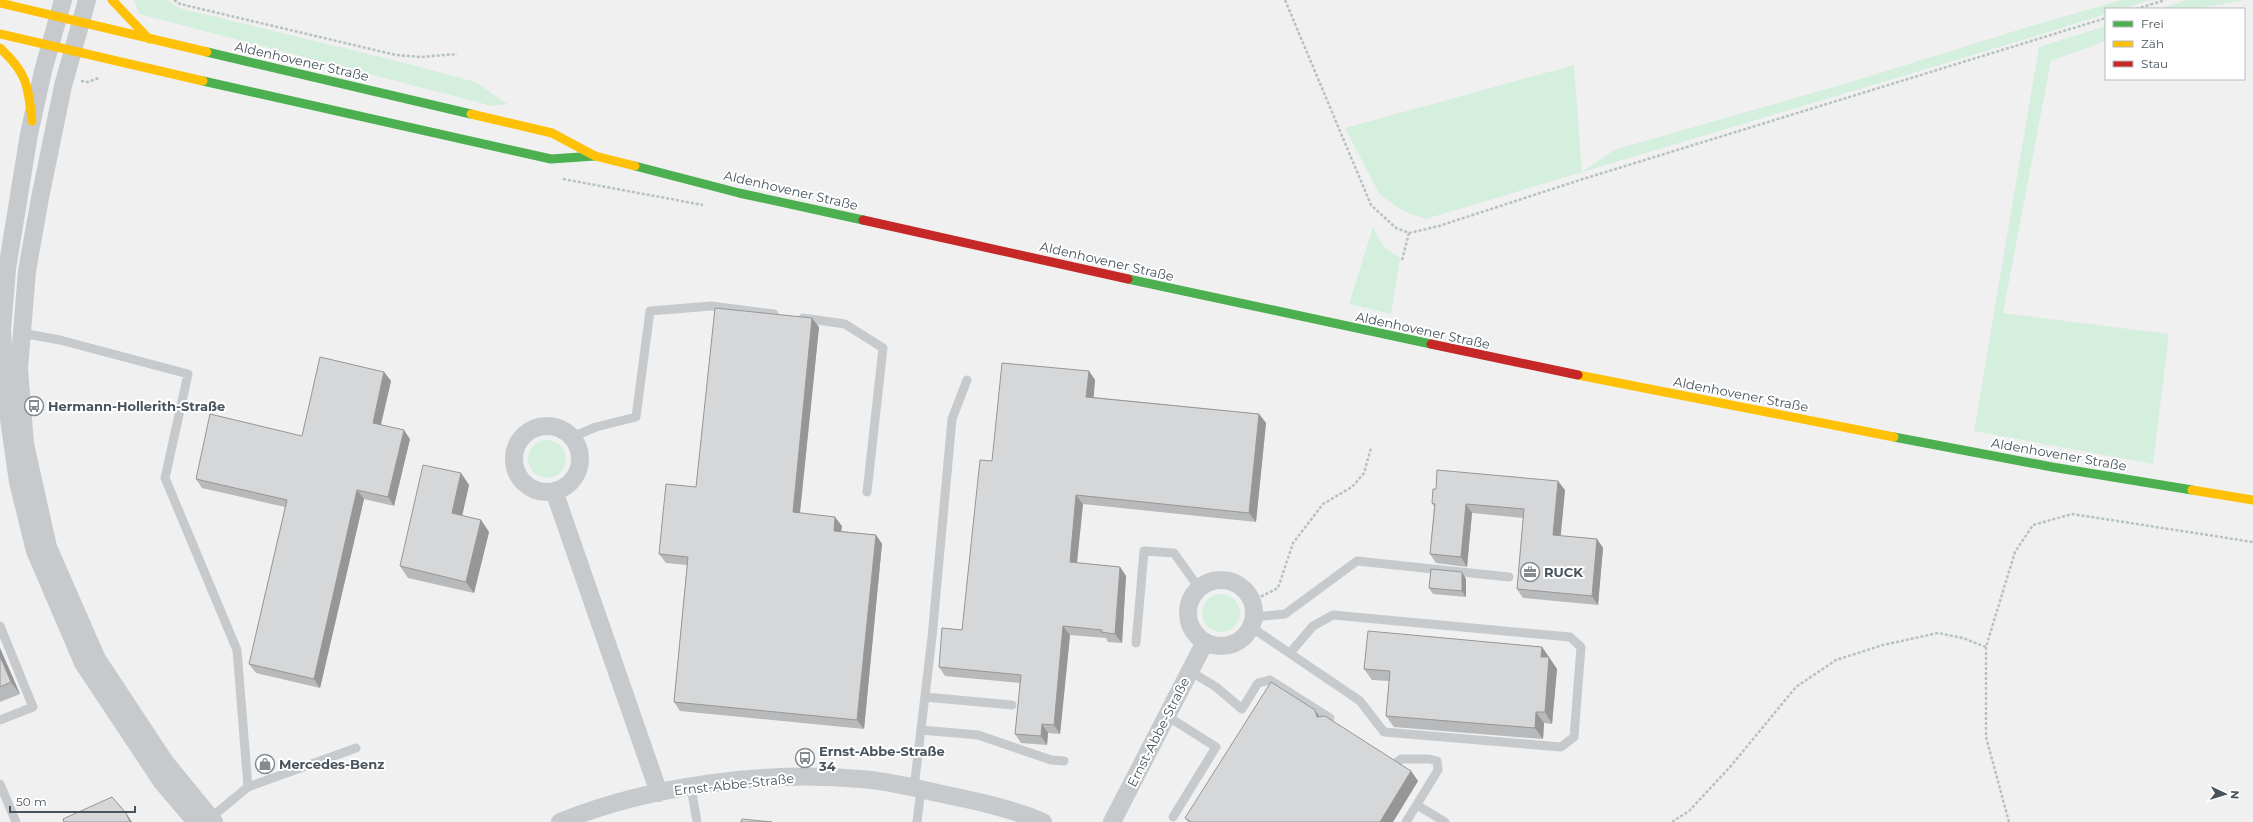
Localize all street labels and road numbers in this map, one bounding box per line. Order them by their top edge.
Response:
street label: Aldenhovener Straße [233,38,371,84]
street label: Aldenhovener Straße [722,167,860,213]
street label: Aldenhovener Straße [1038,238,1176,284]
street label: Aldenhovener Straße [1354,308,1492,352]
street label: Aldenhovener Straße [1672,373,1810,415]
street label: Aldenhovener Straße [1990,434,2128,474]
street label: Ernst-Abbe-Straße [1123,674,1193,789]
street label: Ernst-Abbe-Straße [673,770,795,798]

